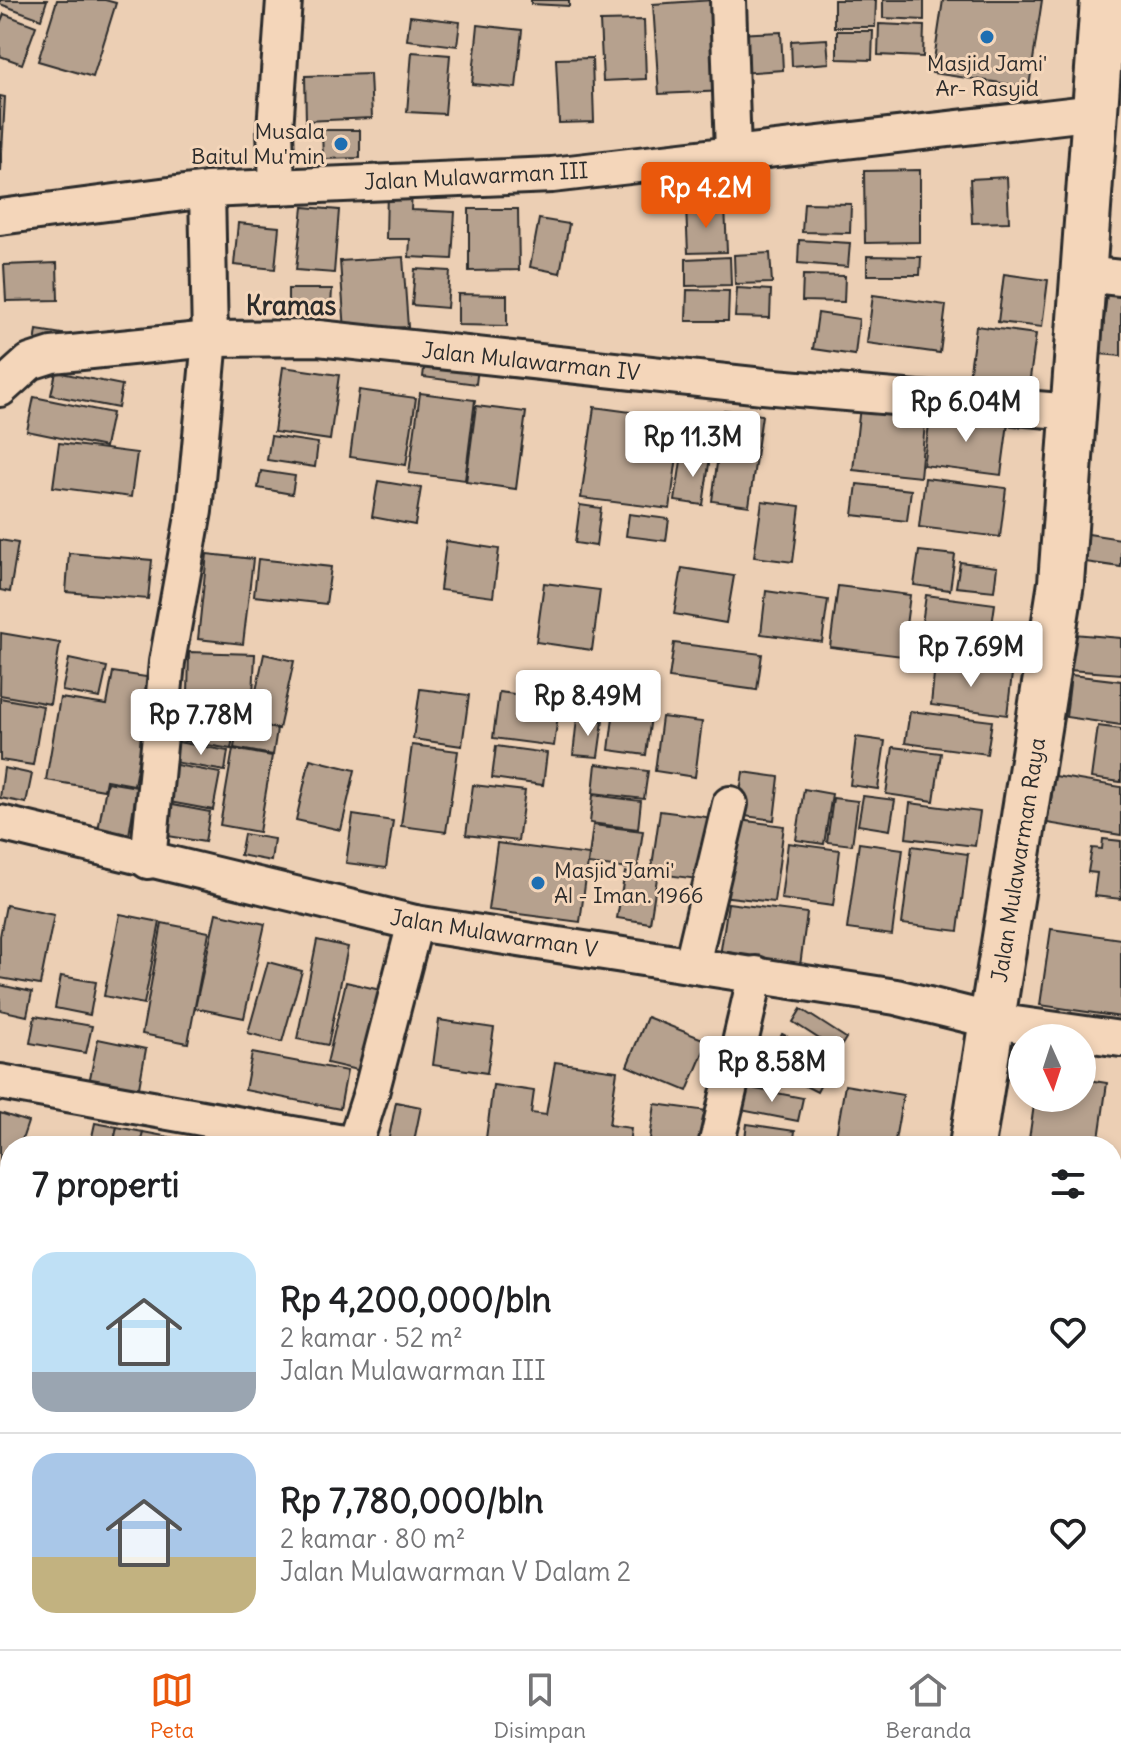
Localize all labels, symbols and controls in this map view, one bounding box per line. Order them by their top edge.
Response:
marker: Masjid Jami' Ar- Rasyid [978,28,996,46]
place label: Masjid Jami' Ar- Rasyid [927,49,1047,102]
place label: Musala Baitul Mu'min [191,117,325,170]
marker: Musala Baitul Mu'min [332,135,350,153]
street label: Jalan Mulawarman III [363,156,589,196]
pin: Rp 4.2M [632,162,780,230]
text: Rp 4.2M [659,171,753,204]
district label: Kramas [246,289,337,322]
street label: Jalan Mulawarman IV [421,336,642,386]
pin: Rp 6.04M [883,376,1049,444]
text: Rp 6.04M [910,385,1022,418]
pin: Rp 11.3M [610,411,776,479]
text: Rp 11.3M [643,420,743,453]
pin: Rp 7.69M [888,621,1054,689]
text: Rp 7.69M [918,630,1024,663]
pin: Rp 8.49M [505,670,671,738]
text: Rp 8.49M [534,679,642,712]
pin: Rp 7.78M [118,689,284,757]
text: Rp 7.78M [149,698,253,731]
street label: Jalan Mulawarman Raya [985,736,1051,984]
place label: Masjid Jami' Al - Iman. 1966 [554,856,704,909]
marker: Masjid Jami' Al - Iman. 1966 [529,874,547,892]
street label: Jalan Mulawarman V [388,903,600,963]
north arrow [1008,1024,1096,1112]
map controls [1008,1024,1096,1112]
pin: Rp 8.58M [689,1036,855,1104]
text: Rp 8.58M [718,1045,826,1078]
icon: filters [1046,1162,1090,1206]
text: 7 properti [32,1163,179,1206]
text: Rp 4,200,000/bln [280,1278,552,1321]
icon: home [96,1284,192,1380]
icon: heart [1046,1310,1090,1354]
text: 2 kamar · 52 m² [280,1321,463,1354]
text: Jalan Mulawarman III [280,1354,546,1387]
text: Rp 7,780,000/bln [280,1479,544,1522]
icon: home [96,1485,192,1581]
icon: heart [1046,1511,1090,1555]
text: 2 kamar · 80 m² [280,1522,466,1555]
text: Jalan Mulawarman V Dalam 2 [280,1555,631,1588]
tab: Peta [150,1668,194,1744]
tab: Disimpan [493,1668,586,1744]
tab: Beranda [885,1668,971,1744]

